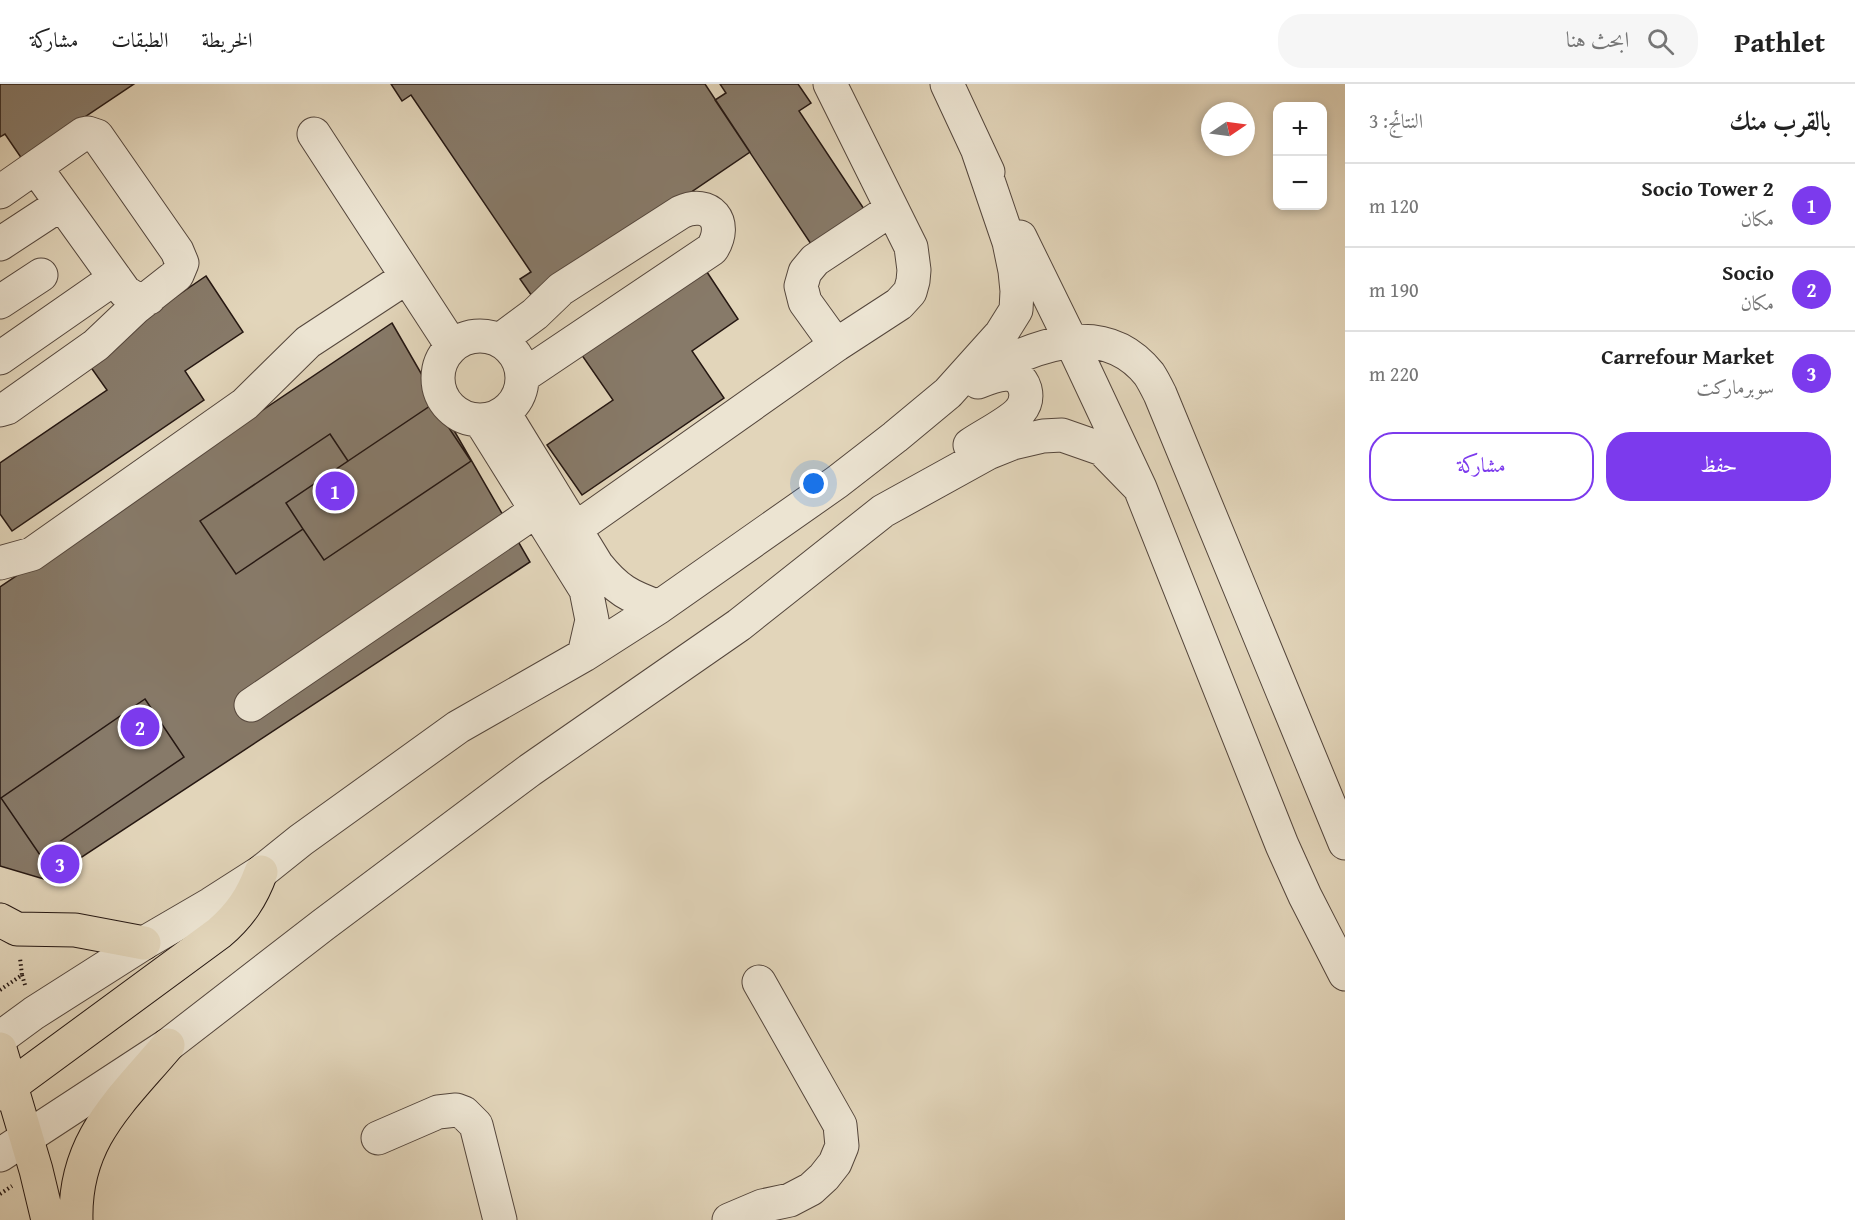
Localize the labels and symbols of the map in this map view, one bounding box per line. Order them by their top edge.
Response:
north arrow [1201,102,1255,156]
pin: 1 [316,468,354,514]
your location [799,469,828,498]
pin: 2 [120,704,160,750]
pin: 3 [40,842,80,886]

